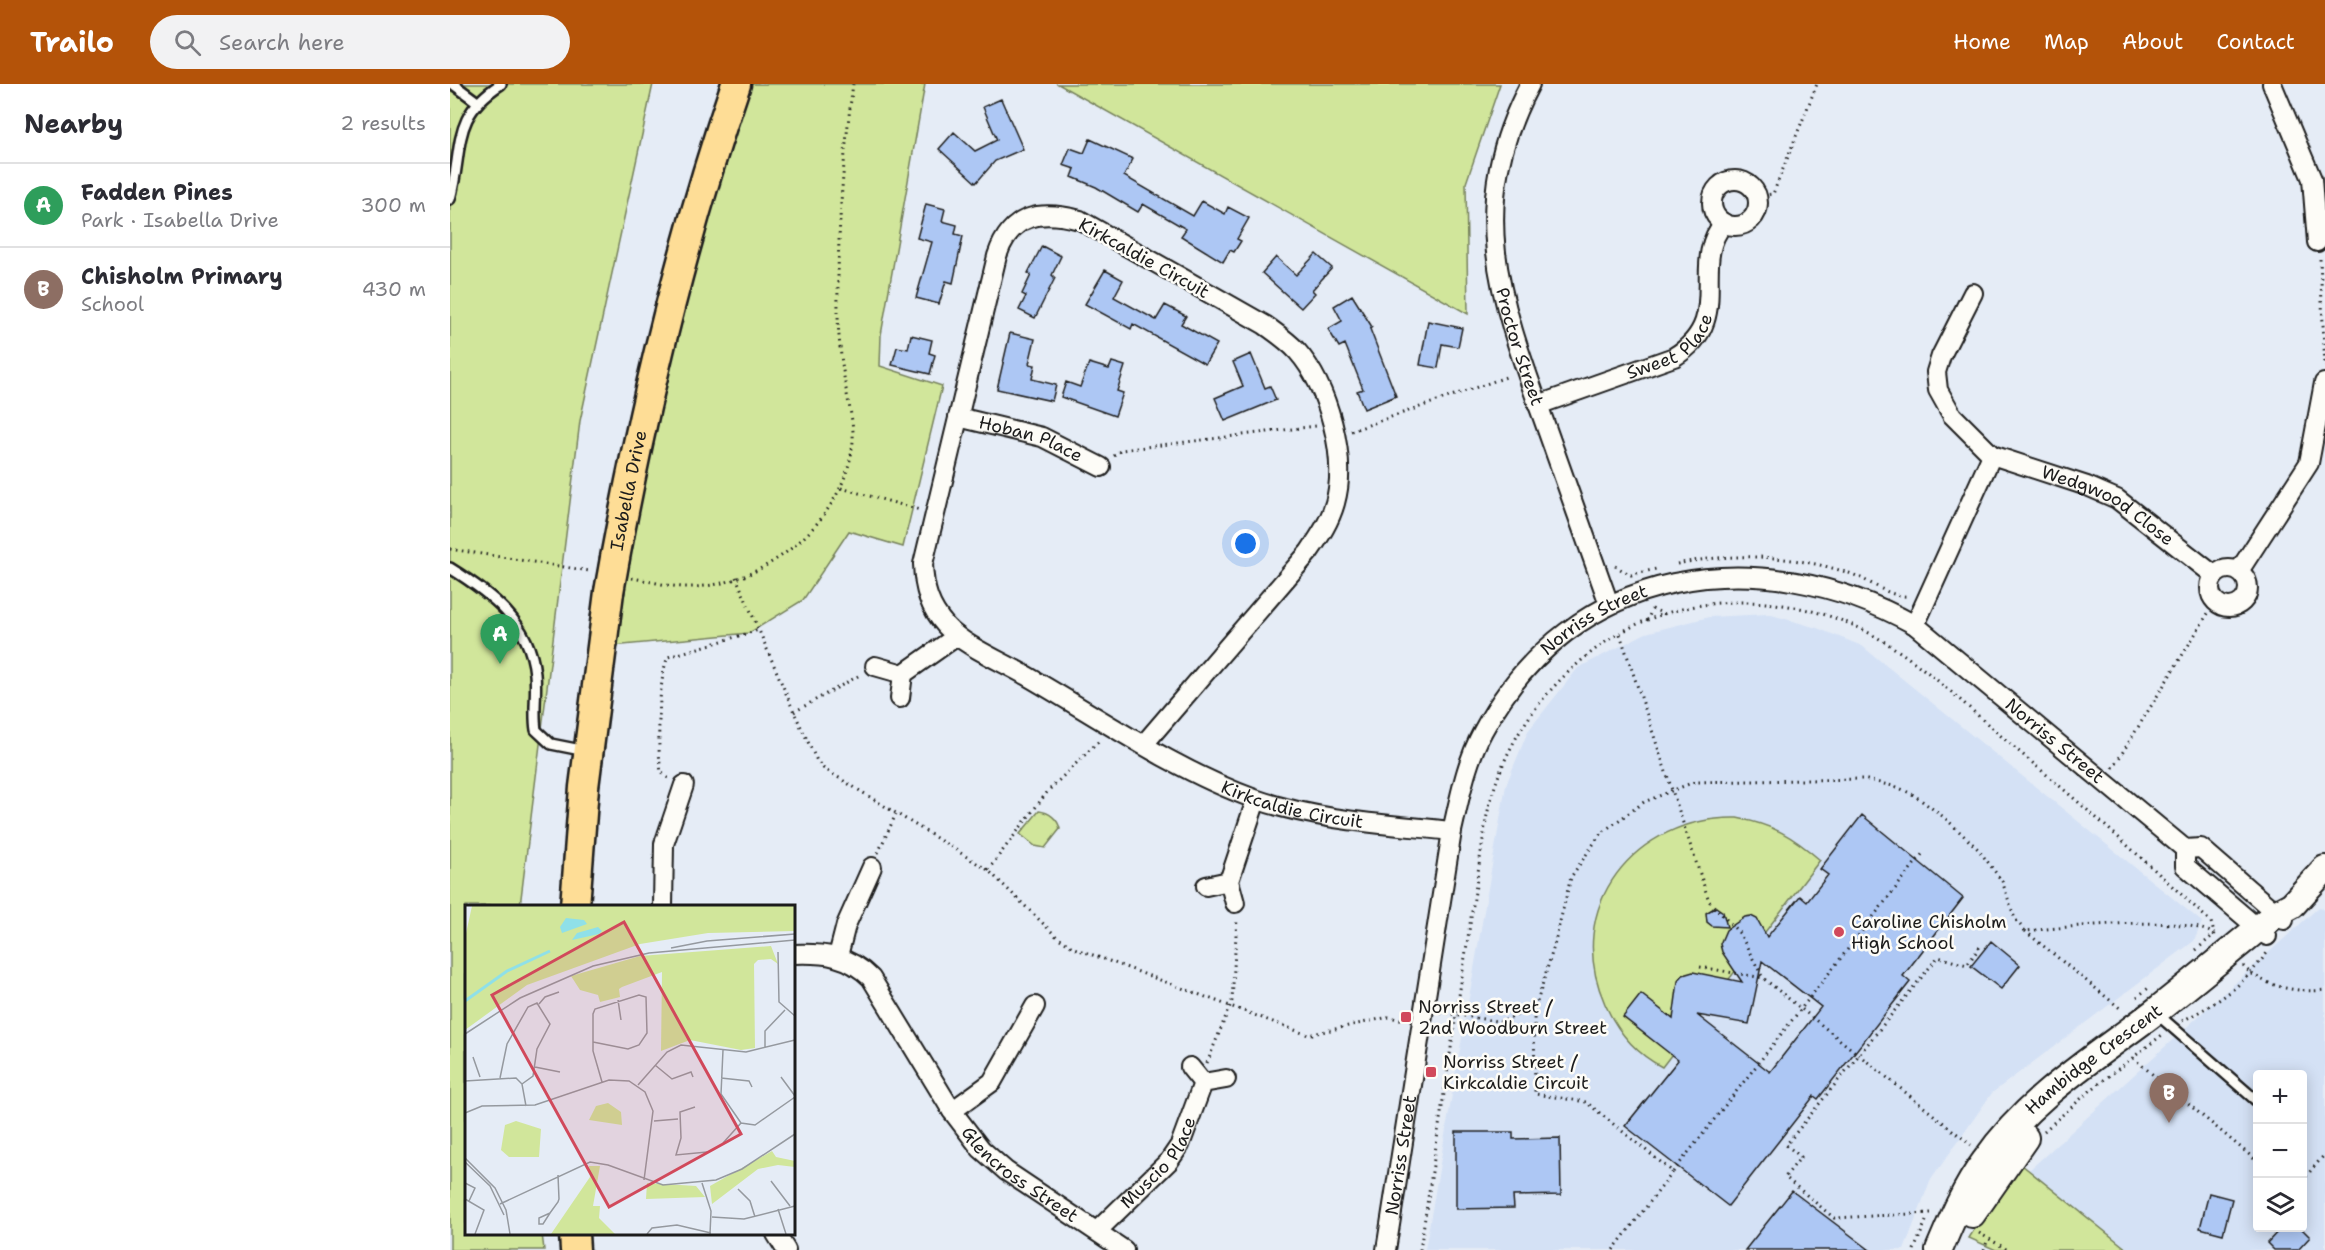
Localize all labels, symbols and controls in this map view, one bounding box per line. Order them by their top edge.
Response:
search box [150,15,570,69]
text: Trailo [30,23,114,61]
icon: search [171,26,204,59]
text: Search here [219,28,345,57]
text: Home [1953,28,2011,56]
text: Map [2044,28,2089,56]
text: About [2122,28,2183,56]
text: Contact [2216,28,2295,56]
text: Nearby [24,106,123,141]
text: 2 results [340,110,426,136]
text: Fadden Pines [81,178,233,207]
text: A [36,192,51,218]
text: 300 m [360,192,426,218]
text: Park · Isabella Drive [81,207,279,233]
street label: Kirkcaldie Circuit [1074,212,1214,304]
text: Chisholm Primary [81,262,283,291]
text: B [37,276,50,302]
text: 430 m [362,276,426,302]
street label: Proctor Street [1490,285,1549,409]
text: School [81,291,144,317]
street label: Sweet Place [1623,311,1718,385]
street label: Hoban Place [976,410,1087,468]
street label: Isabella Drive [605,428,652,552]
street label: Wedgwood Close [2038,460,2179,551]
your location [1231,529,1260,558]
street label: Norriss Street [1535,579,1651,660]
pin: A [481,614,520,664]
street label: Norriss Street [2000,693,2109,789]
street label: Kirkcaldie Circuit [1217,775,1365,834]
inset map [465,905,795,1235]
place label: Caroline Chisholm High School [1851,910,2007,955]
marker: Caroline Chisholm High School [1832,925,1846,939]
place label: Norriss Street / 2nd Woodburn Street [1418,995,1607,1040]
street label: Hambidge Crescent [2020,999,2167,1120]
marker: Norriss Street / 2nd Woodburn Street [1399,1010,1413,1024]
place label: Norriss Street / Kirkcaldie Circuit [1443,1050,1589,1095]
marker: Norriss Street / Kirkcaldie Circuit [1424,1065,1438,1079]
map controls [2253,1070,2307,1232]
button: + [2253,1070,2307,1124]
pin: B [2150,1074,2188,1123]
street label: Norriss Street [1380,1093,1422,1217]
street label: Muscio Place [1115,1113,1201,1214]
street label: Glencross Street [956,1121,1083,1228]
button: − [2253,1124,2307,1178]
button: layers [2253,1178,2307,1232]

